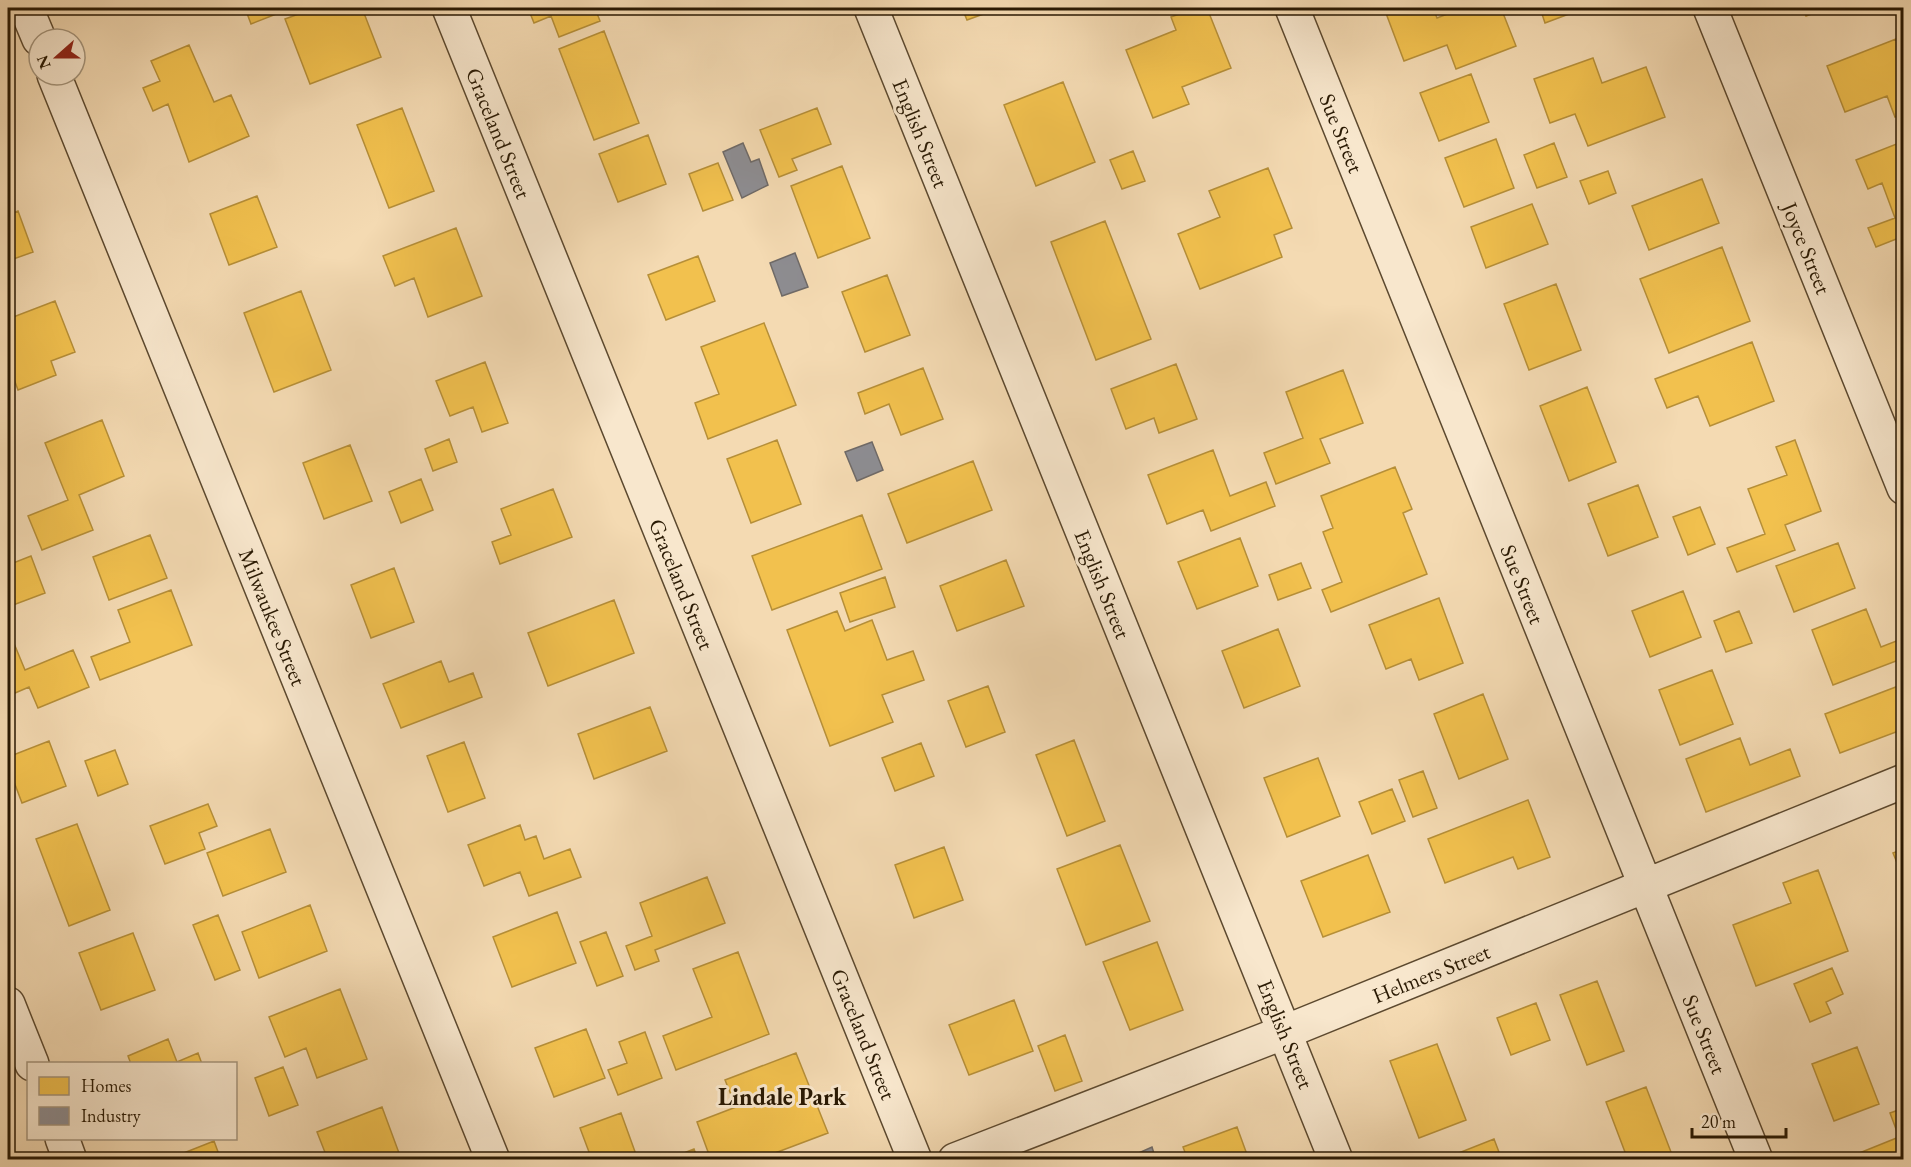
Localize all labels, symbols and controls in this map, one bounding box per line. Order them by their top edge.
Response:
north arrow [27,27,87,87]
text: N [31,52,56,72]
street label: Graceland Street [459,63,538,203]
street label: English Street [885,74,956,192]
street label: Sue Street [1313,89,1371,177]
street label: Joyce Street [1774,196,1838,299]
street label: Graceland Street [642,514,721,654]
street label: English Street [1067,525,1138,643]
street label: Sue Street [1494,540,1552,628]
street label: Milwaukee Street [232,544,313,690]
street label: Helmers Street [1368,937,1494,1010]
street label: Graceland Street [824,964,903,1104]
street label: English Street [1250,975,1321,1093]
street label: Sue Street [1676,990,1734,1078]
legend [27,1062,237,1140]
text: Homes [81,1074,132,1097]
district label: Lindale Park [718,1081,847,1112]
scale bar [1692,1101,1786,1139]
text: Industry [81,1104,141,1127]
text: 20 m [1701,1110,1736,1133]

